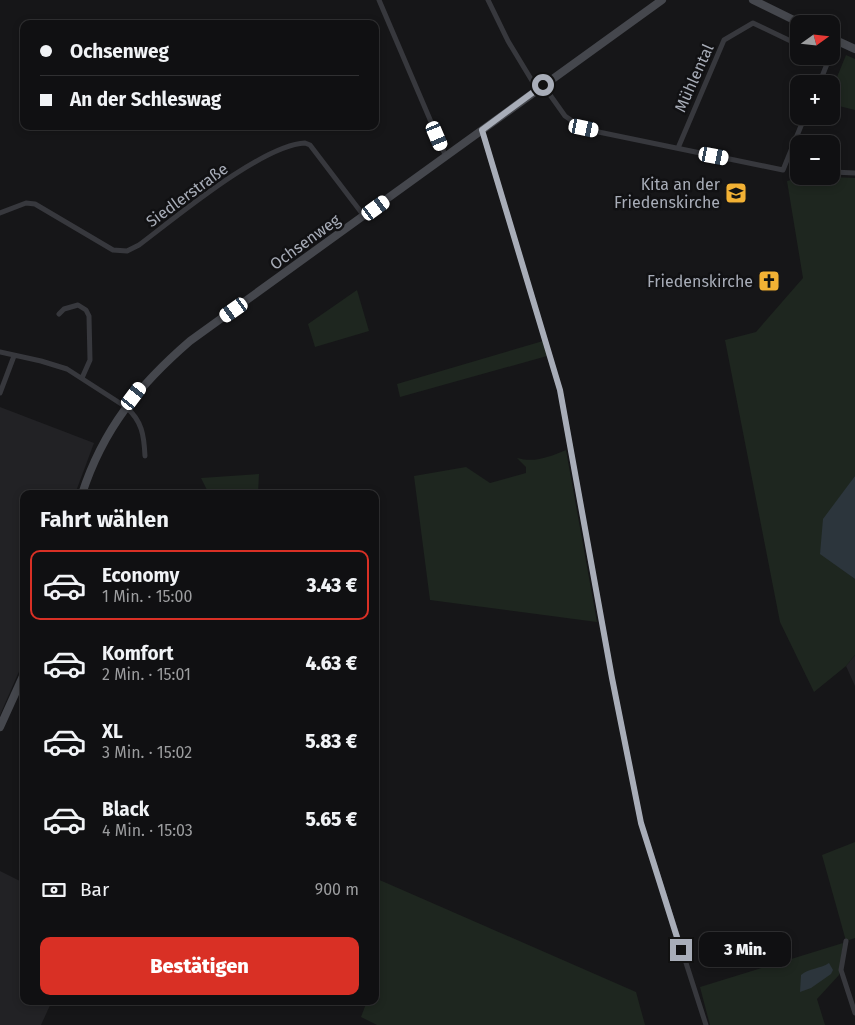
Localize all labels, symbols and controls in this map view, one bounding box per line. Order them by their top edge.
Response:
north arrow [790,15,840,65]
map controls [790,15,840,185]
text: Ochsenweg [70,40,169,63]
street label: Mühlental [671,41,718,115]
route start [532,74,554,96]
button: + [790,75,840,125]
text: An der Schleswag [70,88,221,111]
car [567,118,600,138]
car [424,119,449,153]
button: − [790,135,840,185]
car [697,146,730,166]
street label: Siedlerstraße [142,159,232,231]
place label: Kita an der Friedenskirche [614,175,721,212]
school or university icon: Kita an der Friedenskirche [724,181,748,205]
car [359,193,392,223]
street label: Ochsenweg [266,210,344,274]
church icon: Friedenskirche [757,269,781,293]
place label: Friedenskirche [647,272,753,291]
car [217,295,250,325]
car [118,380,149,412]
text: Fahrt wählen [40,506,169,533]
icon: car [42,563,87,608]
text: Economy [102,564,179,587]
text: 3.43 € [307,574,357,597]
text: 1 Min. · 15:00 [102,587,192,606]
icon: car [42,641,87,686]
text: Komfort [102,642,173,665]
text: 4.63 € [305,652,357,675]
text: 2 Min. · 15:01 [102,665,191,684]
icon: car [42,719,87,764]
text: XL [102,720,123,743]
text: 5.83 € [305,730,357,753]
text: 3 Min. · 15:02 [102,743,192,762]
icon: car [42,797,87,842]
text: Black [102,798,149,821]
text: 5.65 € [305,808,357,831]
text: 4 Min. · 15:03 [102,821,193,840]
icon: cash [40,876,68,904]
text: Bar [80,878,109,901]
text: 900 m [315,880,359,899]
callout: 3 Min. [698,932,791,968]
button: Bestätigen [40,937,359,995]
route end [670,939,692,961]
text: 3 Min. [724,940,766,959]

